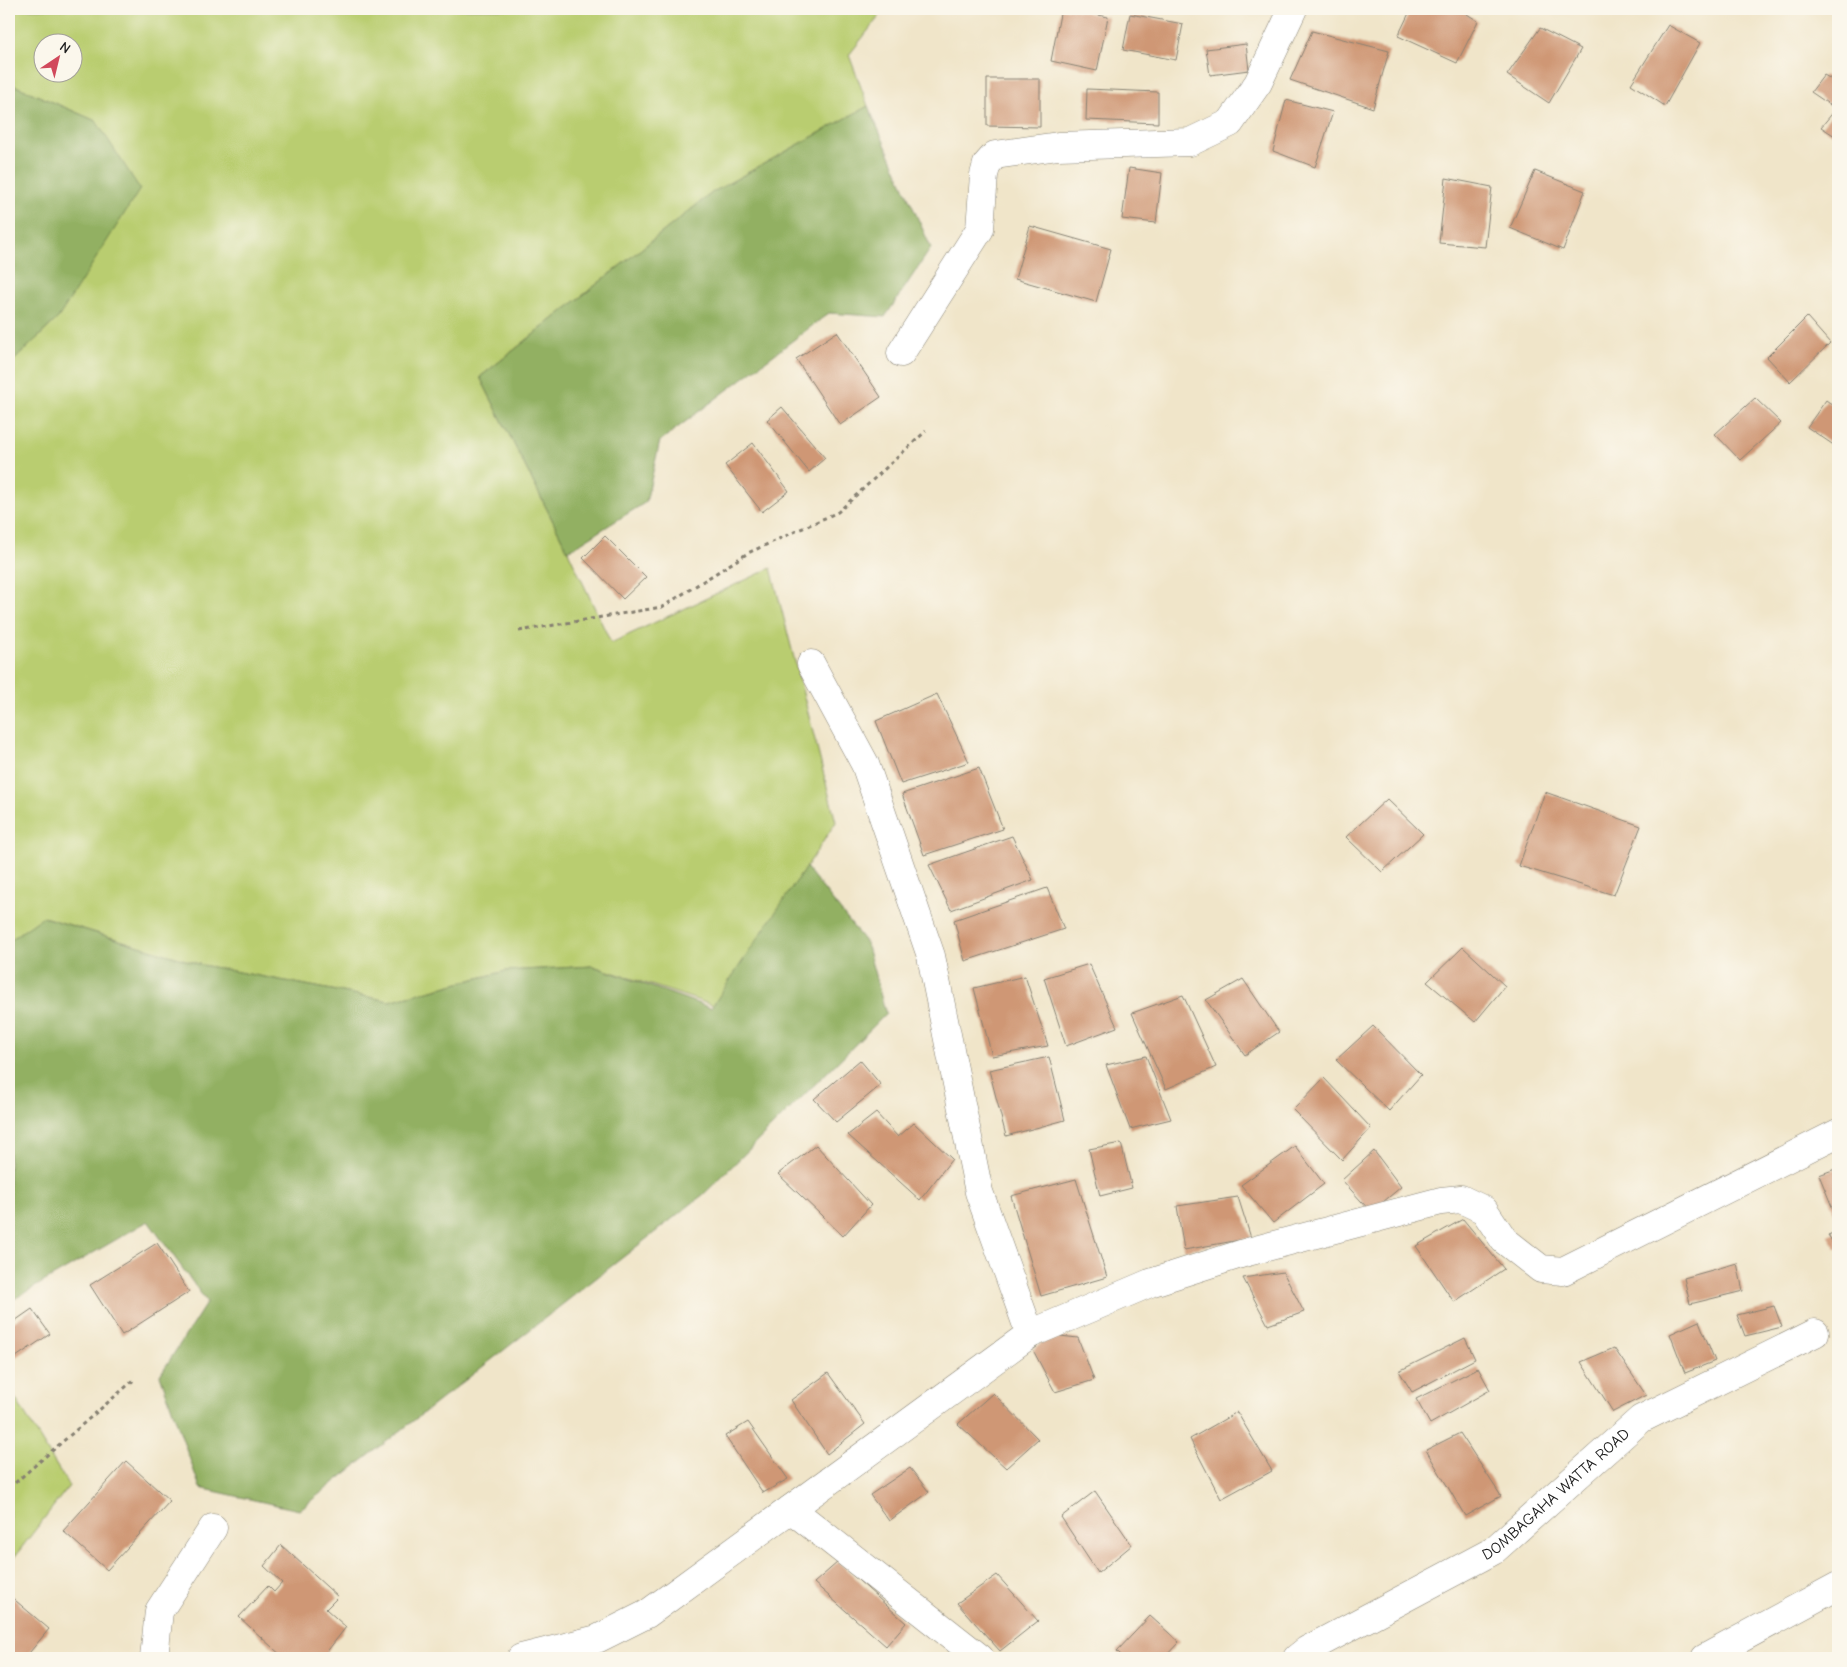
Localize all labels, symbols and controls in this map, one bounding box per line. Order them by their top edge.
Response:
north arrow [32,32,82,82]
text: N [57,38,74,57]
street label: DOMBAGAHA WATTA ROAD [1479,1425,1633,1564]

